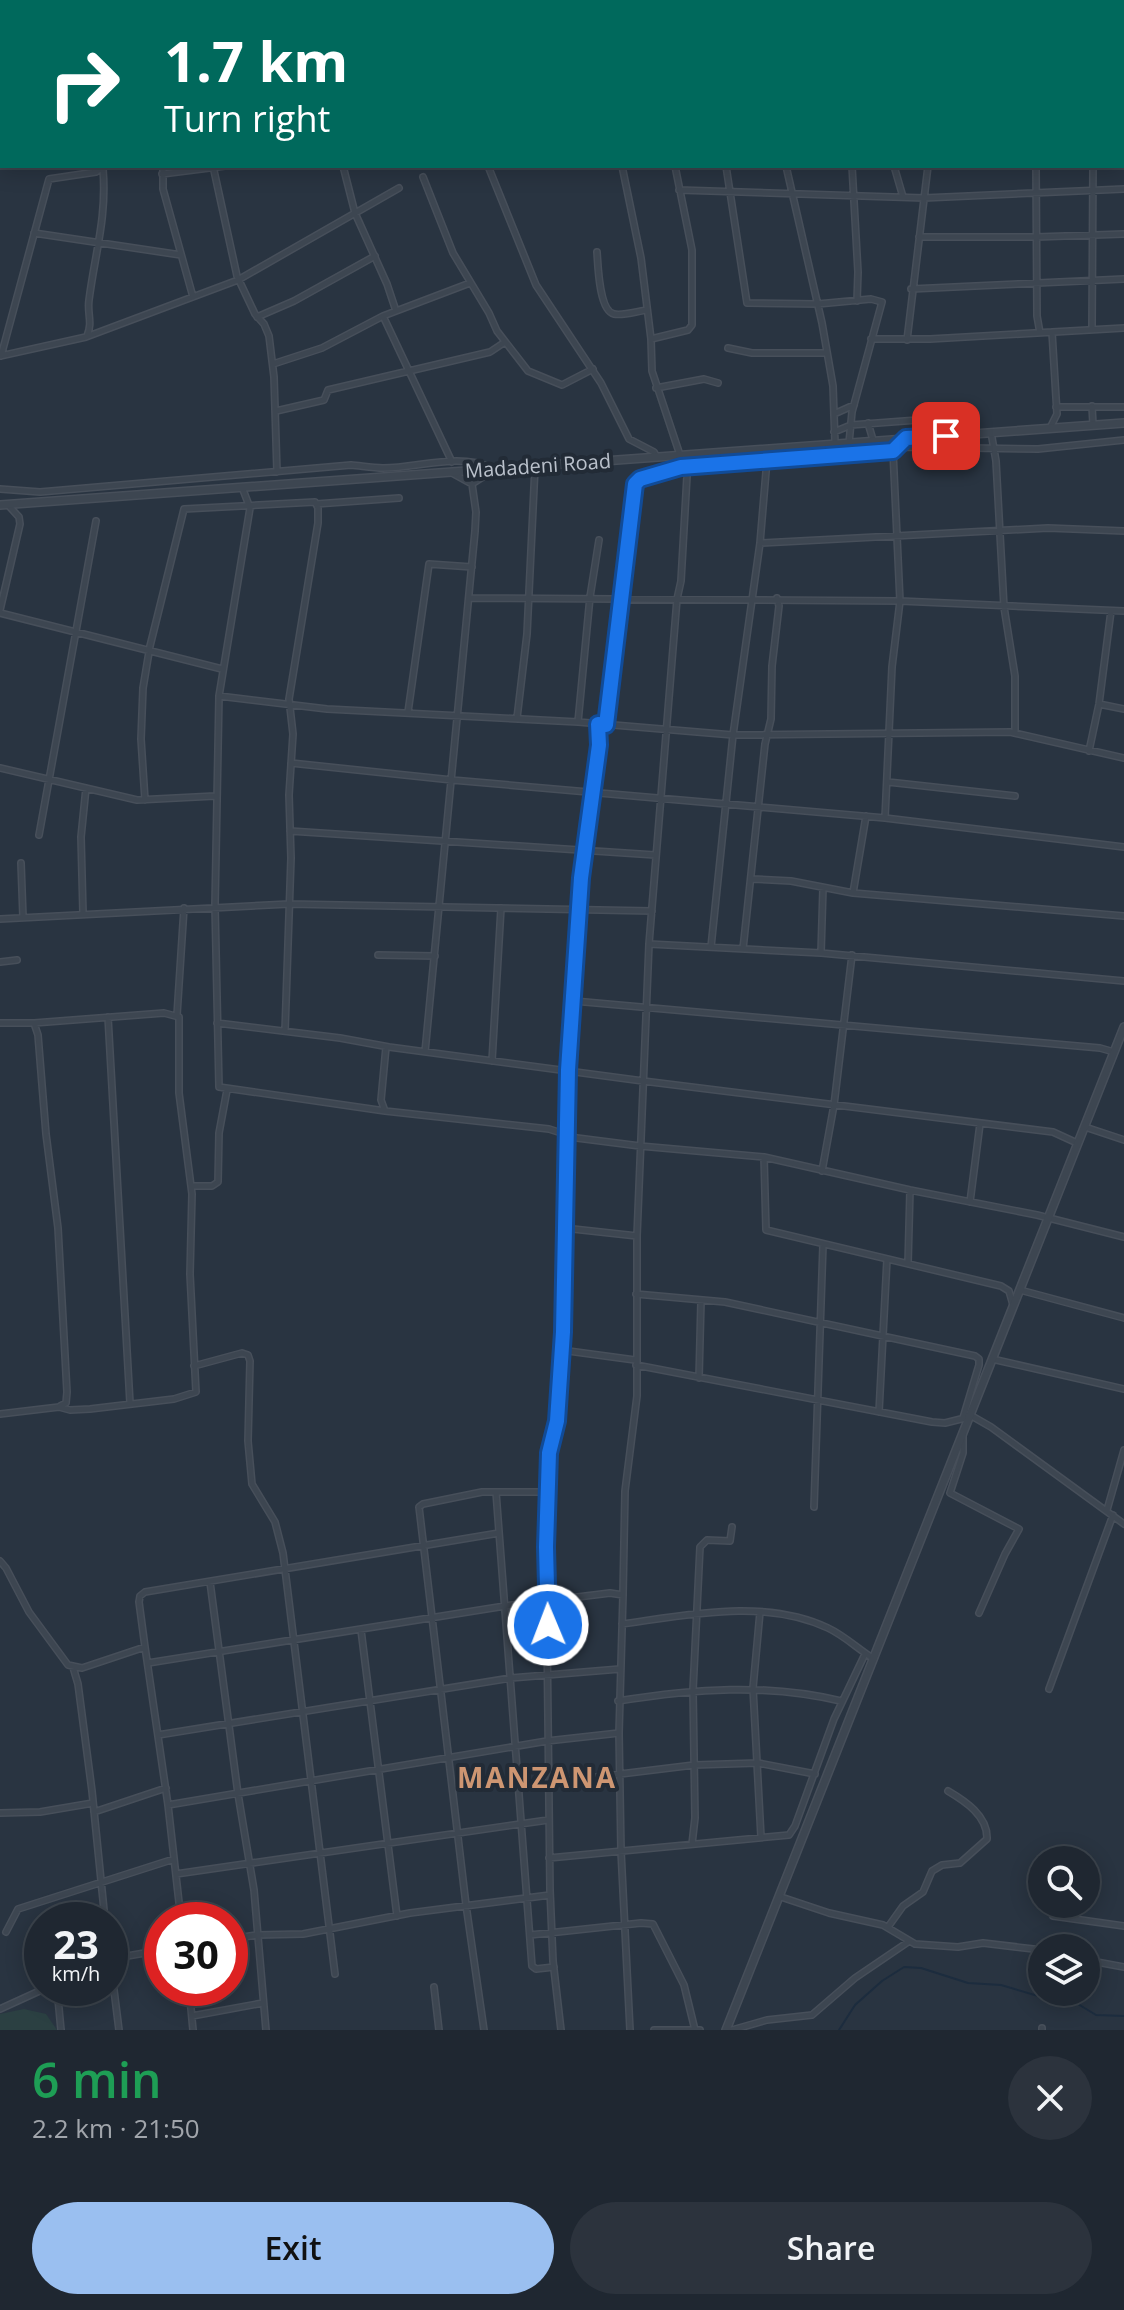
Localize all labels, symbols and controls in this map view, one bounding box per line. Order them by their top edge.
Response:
text: 1.7 km [164,22,348,98]
icon: right [32,32,136,136]
text: Turn right [164,94,330,143]
pin [912,402,980,470]
icon: arrive [924,414,968,458]
street label: Madadeni Road [464,447,612,484]
position arrow [506,1583,590,1667]
district label: MANZANA [457,1758,617,1796]
map controls [1028,1846,1100,2006]
button: search [1028,1846,1100,1918]
speed limit sign: 30 [144,1902,248,2006]
text: 23 [53,1916,99,1971]
button: layers [1028,1934,1100,2006]
text: km/h [52,1960,100,1987]
text: 6 min [32,2047,162,2112]
button: close [1008,2056,1092,2140]
text: 2.2 km · 21:50 [32,2110,200,2146]
button: Exit [32,2202,554,2294]
button: Share [570,2202,1092,2294]

